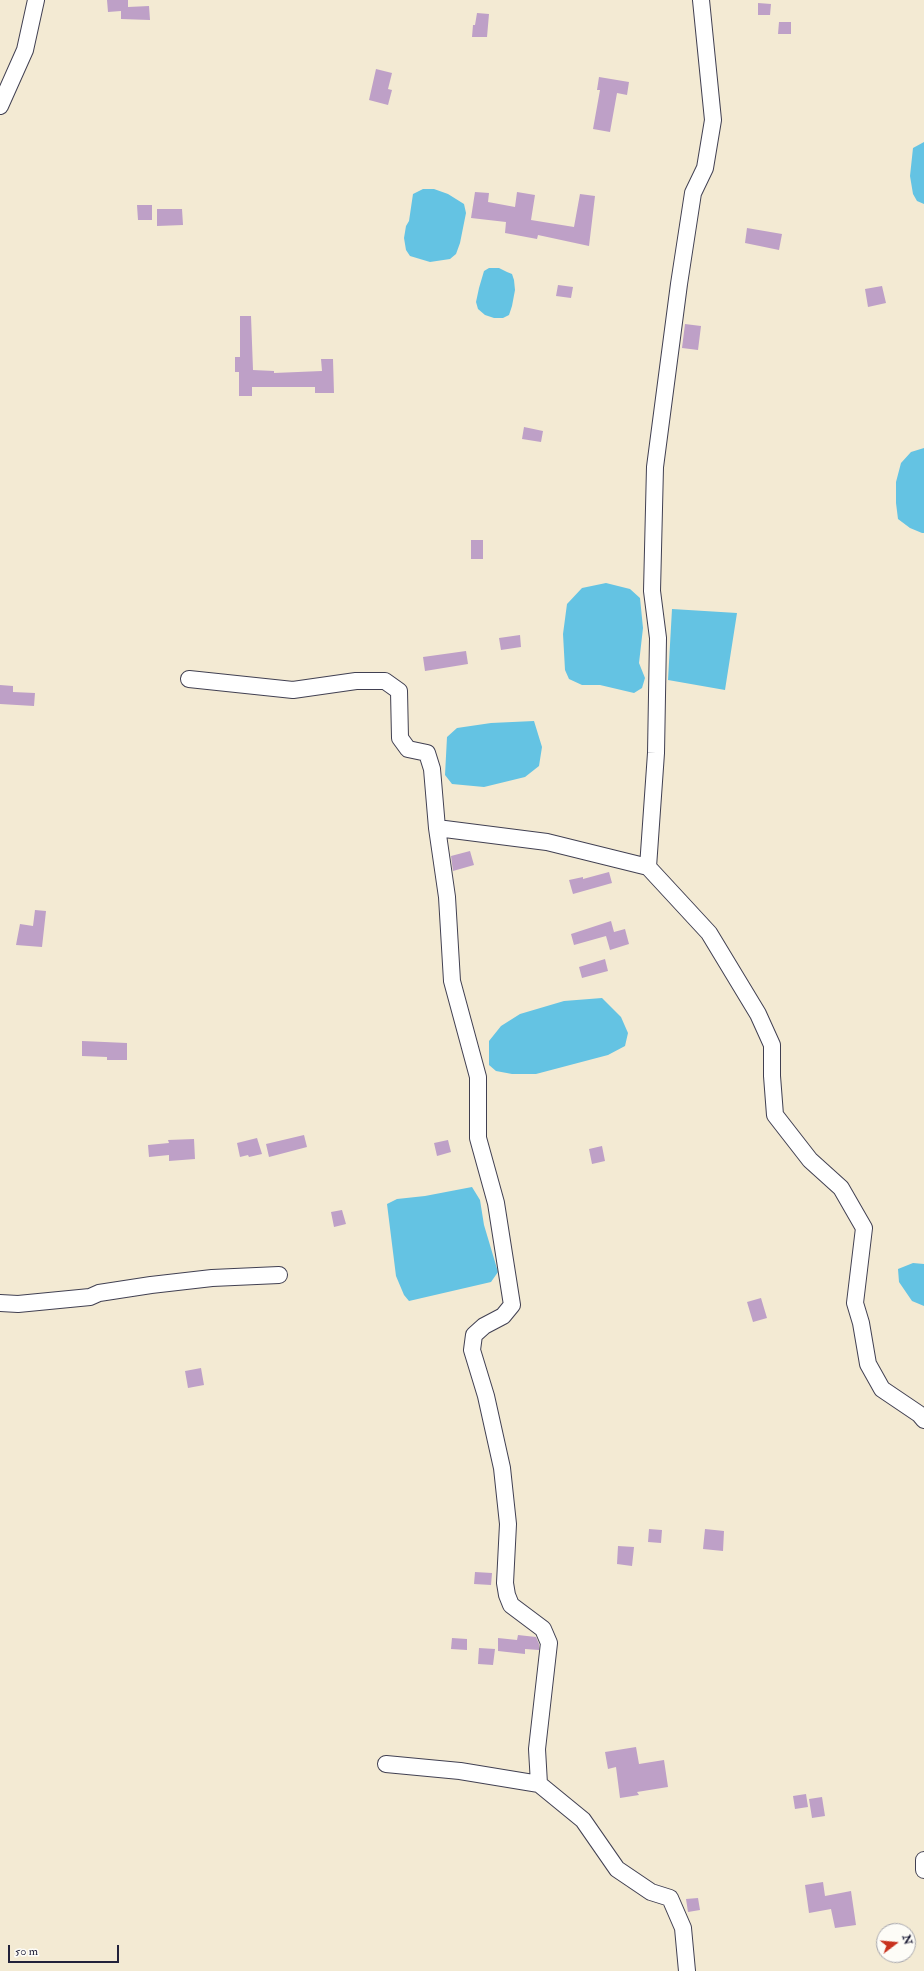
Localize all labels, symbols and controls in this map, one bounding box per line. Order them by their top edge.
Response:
north arrow [876,1923,916,1963]
text: N [899,1933,915,1946]
scale bar [10,1937,121,1963]
text: 50 m [15,1944,38,1959]

